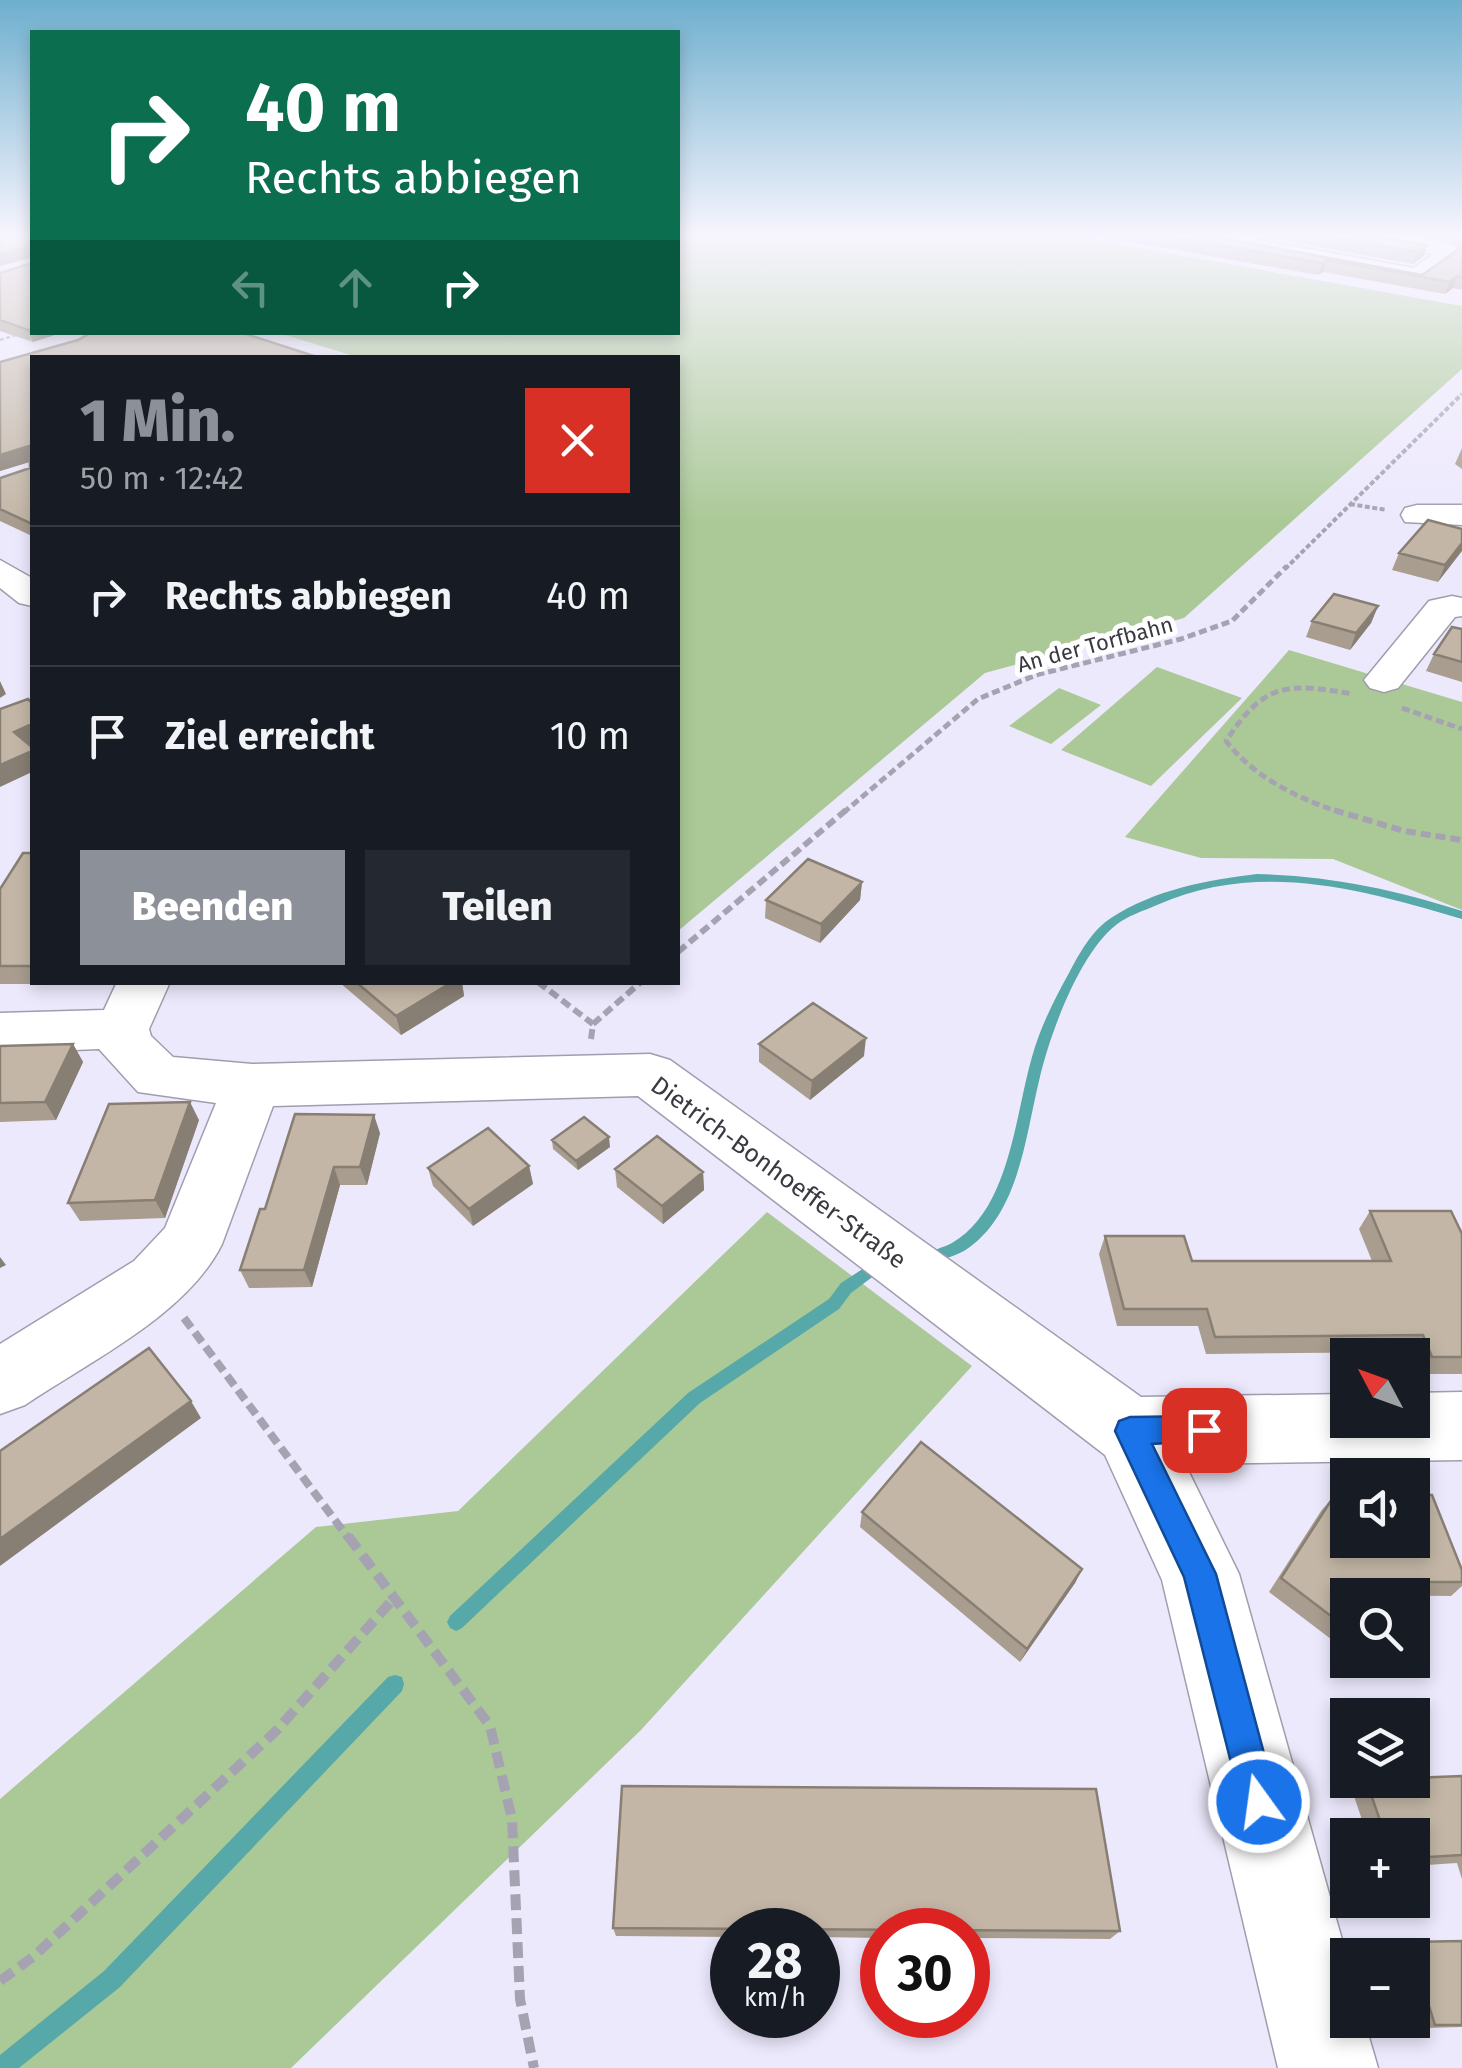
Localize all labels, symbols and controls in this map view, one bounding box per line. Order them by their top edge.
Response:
text: 40 m [245,66,401,150]
icon: right [80,70,210,200]
text: Rechts abbiegen [245,151,582,205]
icon: left [223,260,278,315]
icon: ahead [328,260,383,315]
icon: right [433,260,488,315]
text: 1 Min. [80,385,235,457]
button: close [525,388,630,493]
text: 50 m · 12:42 [80,459,244,497]
icon: right [80,569,135,624]
text: Rechts abbiegen [165,573,452,619]
text: 40 m [546,573,630,619]
street label: An der Torfbahn [1014,611,1176,678]
icon: arrive [80,709,135,764]
text: Ziel erreicht [165,713,374,759]
text: 10 m [550,713,630,759]
button: Beenden [80,850,345,965]
button: Teilen [365,850,630,965]
street label: Dietrich-Bonhoeffer-Straße [645,1070,912,1275]
north arrow [1330,1338,1430,1438]
map controls [1330,1338,1430,2038]
pin [1162,1388,1247,1473]
icon: arrive [1177,1403,1232,1458]
button: sound [1330,1458,1430,1558]
button: search [1330,1578,1430,1678]
button: layers [1330,1698,1430,1798]
position arrow [1207,1750,1311,1854]
button: + [1330,1818,1430,1918]
speed limit sign: 30 [860,1908,990,2038]
text: 28 [748,1931,802,1991]
button: − [1330,1938,1430,2038]
text: km/h [744,1983,806,2013]

